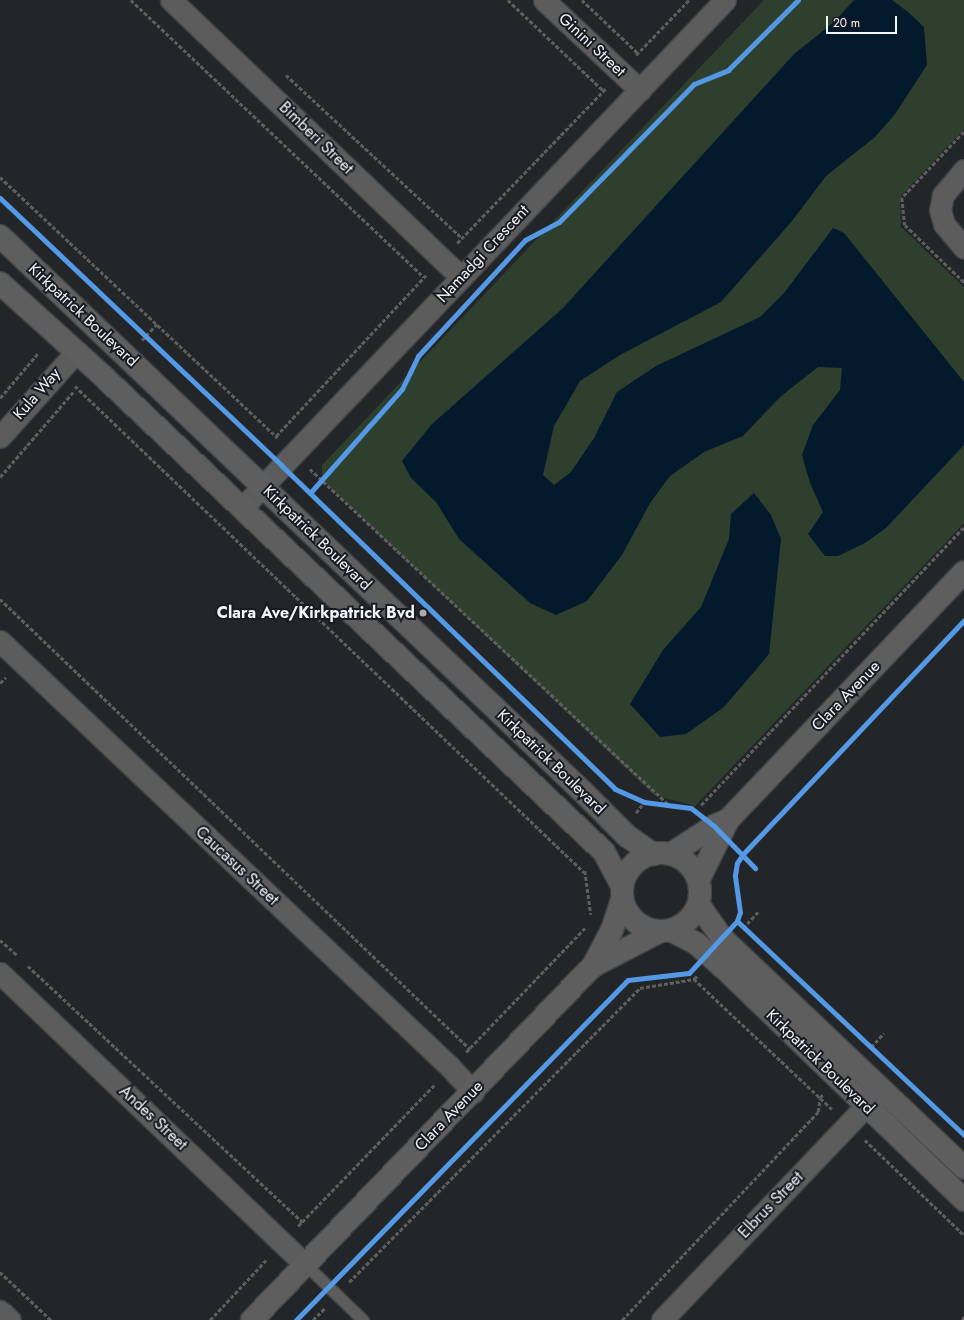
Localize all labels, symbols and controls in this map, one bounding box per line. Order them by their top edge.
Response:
scale bar [828,8,899,34]
street label: Ginini Street [554,9,630,81]
text: 20 m [833,14,860,32]
street label: Bimberi Street [275,98,357,178]
street label: Namadgi Crescent [433,201,533,307]
street label: Kirkpatrick Boulevard [24,259,142,371]
street label: Kula Way [9,364,65,424]
street label: Kirkpatrick Boulevard [259,482,375,594]
place label: Clara Ave/Kirkpatrick Bvd [217,603,415,623]
marker: Clara Ave/Kirkpatrick Bvd [418,608,428,618]
street label: Clara Avenue [808,657,884,735]
street label: Kirkpatrick Boulevard [493,706,609,818]
street label: Caucasus Street [191,823,283,909]
street label: Kirkpatrick Boulevard [762,1006,878,1118]
street label: Clara Avenue [411,1077,487,1155]
street label: Andes Street [115,1082,191,1154]
street label: Elbrus Street [735,1168,807,1242]

